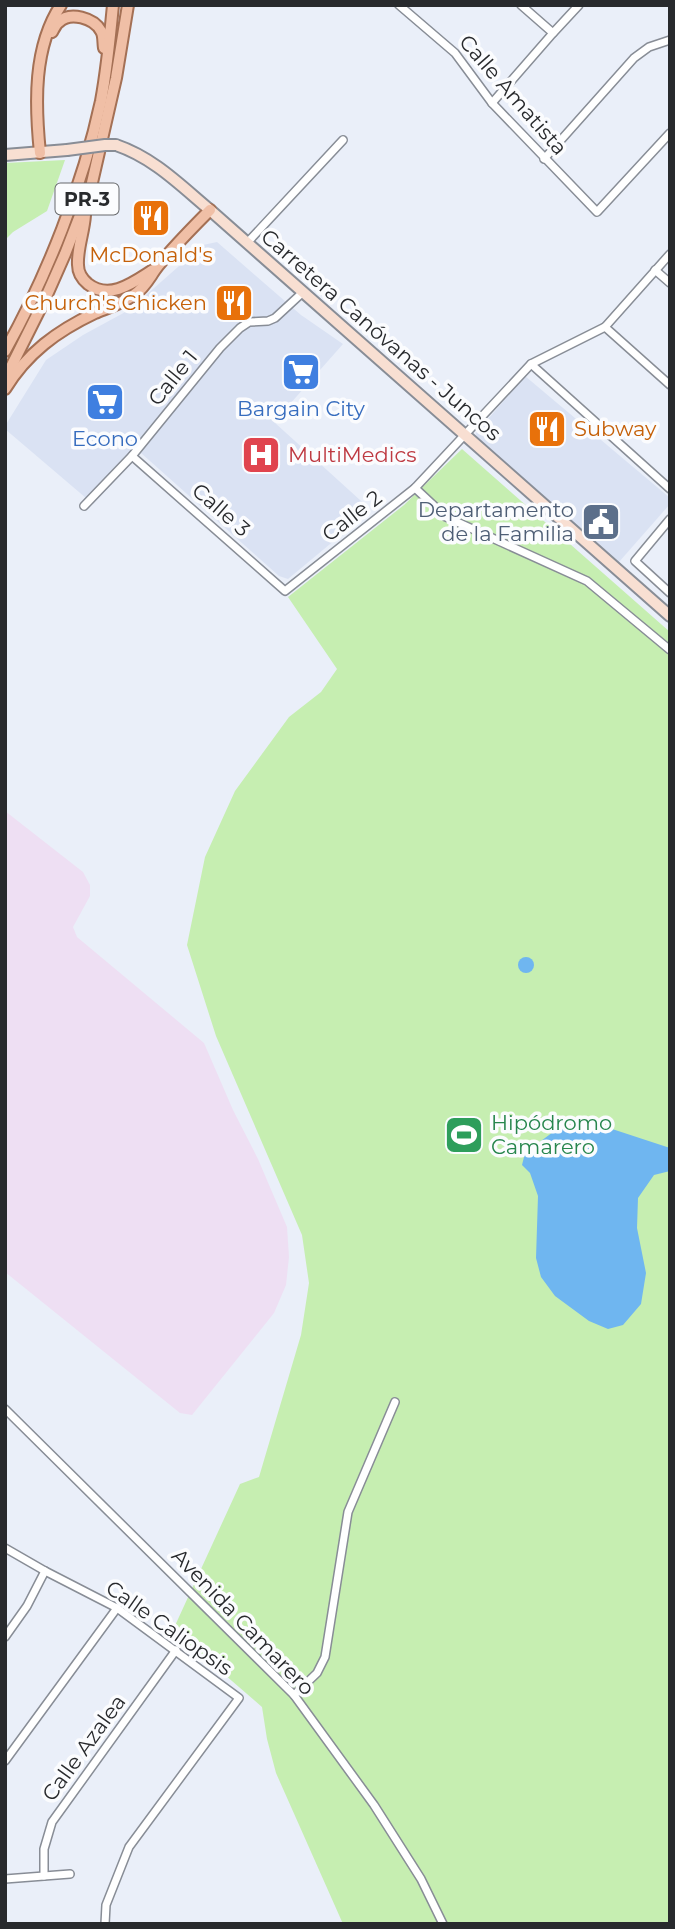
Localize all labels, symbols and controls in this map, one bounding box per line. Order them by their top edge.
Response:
street label: Calle Amatista [454,29,572,160]
road number: PR-3 [56,183,119,214]
restaurant icon: McDonald's [130,197,172,239]
street label: Carretera Canóvanas - Juncos [256,224,506,446]
place label: McDonald's [89,242,213,267]
restaurant icon: Church's Chicken [213,282,255,324]
place label: Church's Chicken [24,290,207,315]
street label: Calle 1 [143,345,203,410]
supermarket icon: Bargain City [280,351,322,393]
supermarket icon: Econo [84,381,126,423]
place label: Bargain City [237,396,366,421]
restaurant icon: Subway [526,408,568,450]
place label: Subway [574,416,657,441]
place label: Econo [72,426,138,451]
hospital icon: MultiMedics [240,434,282,476]
place label: MultiMedics [288,442,417,467]
street label: Calle 3 [187,478,255,542]
street label: Calle 2 [317,485,386,547]
place label: Departamento de la Familia [418,497,574,546]
public building icon: Departamento de la Familia [580,501,622,543]
place label: Hipódromo Camarero [491,1110,612,1159]
sports icon: Hipódromo Camarero [443,1114,485,1156]
street label: Avenida Camarero [167,1543,320,1700]
street label: Calle Caliopsis [101,1575,237,1680]
street label: Calle Azalea [37,1690,130,1806]

